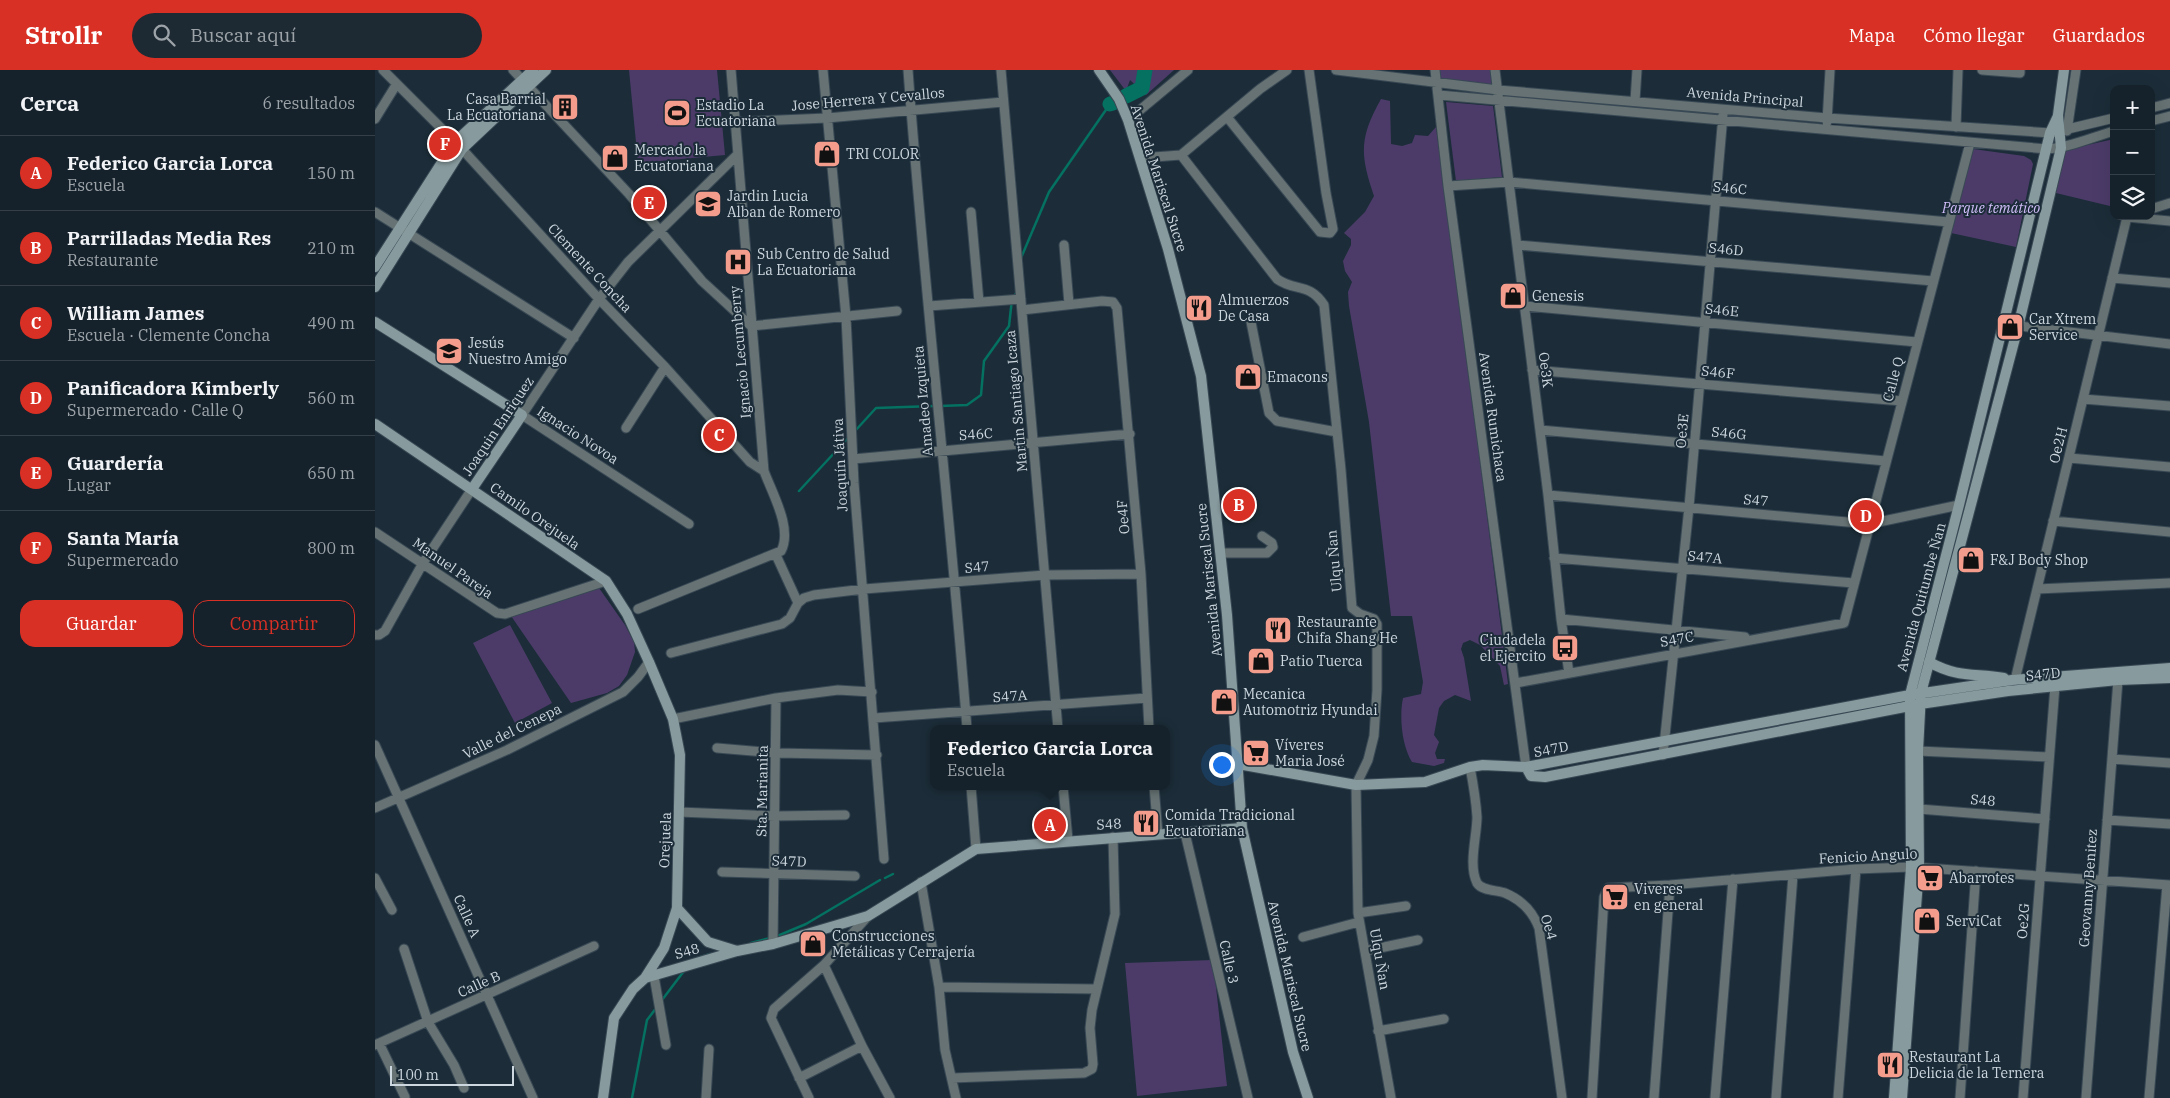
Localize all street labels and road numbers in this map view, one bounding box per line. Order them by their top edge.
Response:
street label: Jose Herrera Y Cevallos [791,83,946,115]
street label: Avenida Principal [1686,83,1804,111]
street label: Avenida Mariscal Sucre [1127,102,1191,254]
street label: S46C [1712,178,1748,198]
street label: Clemente Concha [544,220,636,317]
street label: S46D [1708,239,1744,259]
street label: Ignacio Lecumberry [725,284,755,419]
street label: S46E [1704,300,1740,320]
street label: Martin Santiago Icaza [1001,329,1031,473]
street label: Amadeo Izquieta [909,345,937,457]
street label: Avenida Rumichaca [1475,351,1511,483]
street label: Oe3K [1535,351,1557,389]
street label: Calle Q [1878,355,1908,403]
street label: S46F [1700,362,1736,382]
street label: Joaquin Enriquez [458,373,538,479]
street label: Ignacio Novoa [534,402,622,468]
street label: Oe3E [1672,413,1692,449]
street label: Joaquín Játiva [829,417,851,512]
street label: S46G [1711,423,1747,443]
street label: S46C [958,424,994,444]
street label: Oe2H [2045,425,2071,465]
street label: Camilo Orejuela [487,478,584,554]
street label: S47 [1743,490,1769,510]
street label: Oe4F [1113,499,1133,535]
street label: Avenida Mariscal Sucre [1192,502,1226,658]
street label: Avenida Quitumbe Ñan [1892,520,1950,674]
street label: Ulqu Ñan [1322,529,1346,593]
street label: Manuel Pareja [409,534,497,603]
street label: S47A [1687,547,1723,568]
street label: S47 [964,557,990,577]
street label: S47C [1659,627,1695,651]
street label: S47D [2025,663,2061,685]
street label: S47A [992,686,1028,706]
street label: Valle del Cenepa [460,699,565,763]
street label: S47D [1532,737,1570,761]
street label: Sta. Marianita [752,745,772,837]
street label: S48 [1970,790,1996,810]
street label: Orejuela [655,811,675,868]
street label: S48 [1096,814,1122,834]
street label: Geovanny Benitez [2075,828,2101,948]
street label: Fenicio Angulo [1818,844,1918,868]
street label: S47D [771,851,807,871]
street label: Calle A [450,892,485,941]
street label: Avenida Mariscal Sucre [1264,899,1316,1053]
street label: Oe2G [2013,902,2033,940]
street label: Oe4 [1537,912,1561,942]
street label: Ulqu Ñan [1366,927,1394,991]
street label: Calle 3 [1215,938,1243,986]
street label: S48 [672,939,702,963]
street label: Calle B [455,967,503,1001]

